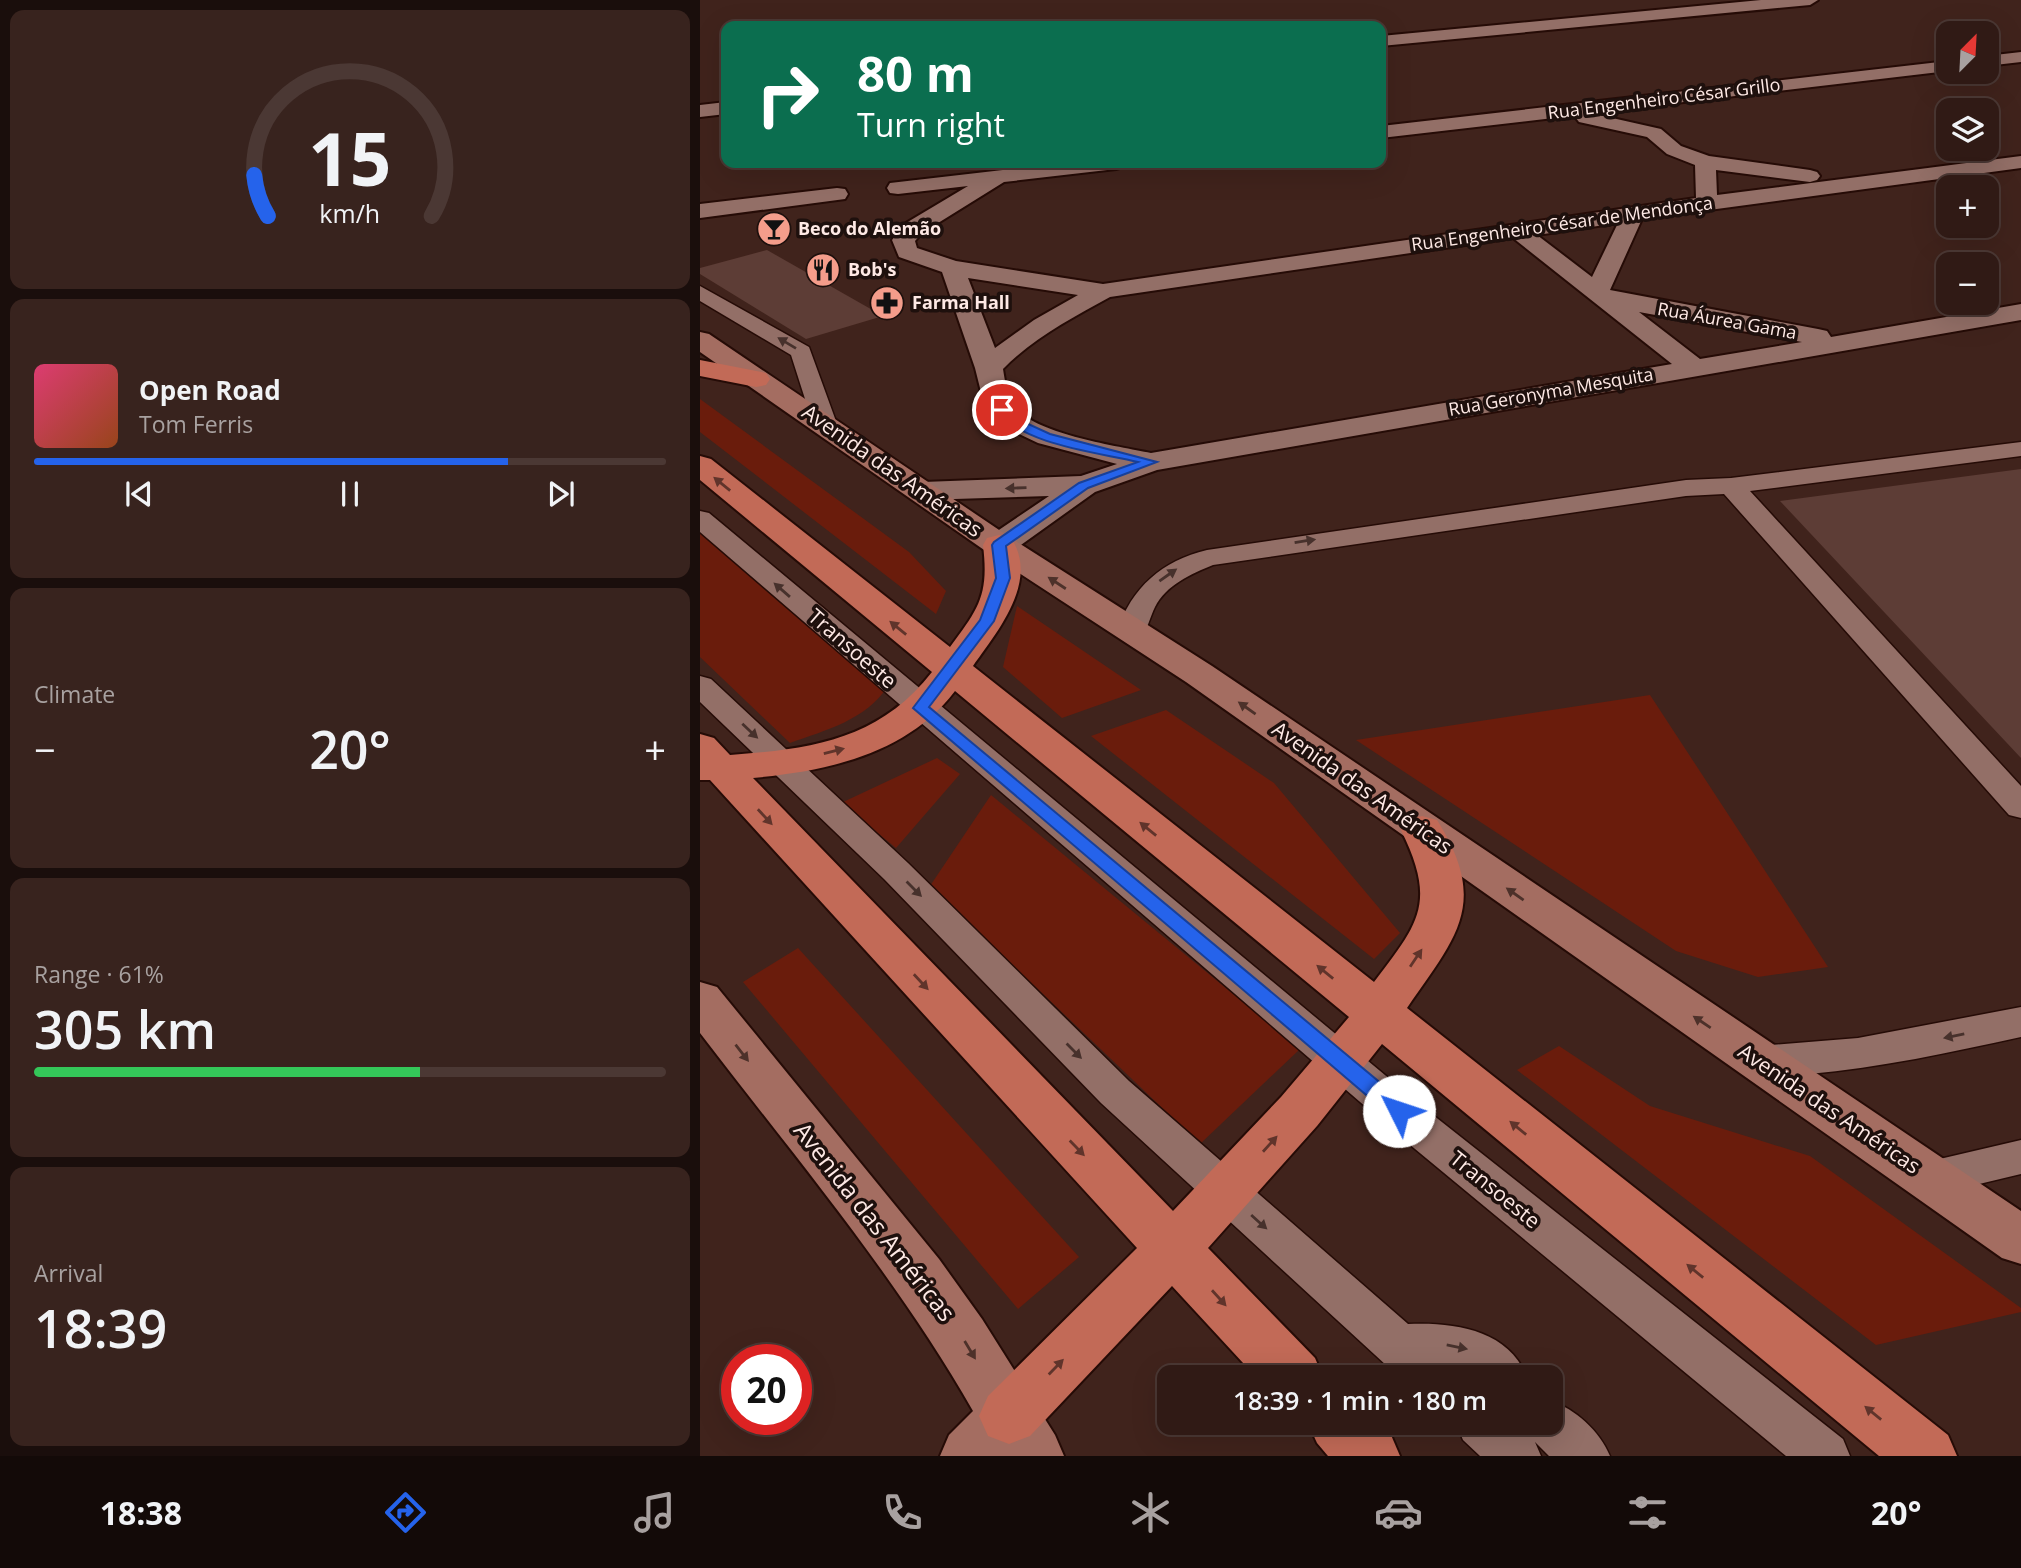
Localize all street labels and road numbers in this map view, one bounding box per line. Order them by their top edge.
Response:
street label: Rua Engenheiro César Grillo [1546,72,1782,124]
street label: Rua Engenheiro César de Mendonça [1410,190,1714,256]
street label: Rua Áurea Gama [1656,296,1799,344]
street label: Rua Geronyma Mesquita [1447,361,1655,421]
street label: Avenida das Américas [797,397,988,543]
street label: Transoeste [803,602,903,694]
street label: Avenida das Américas [1267,714,1458,860]
street label: Avenida das Américas [1733,1037,1926,1180]
street label: Avenida das Américas [787,1115,963,1328]
street label: Transoeste [1445,1144,1547,1234]

